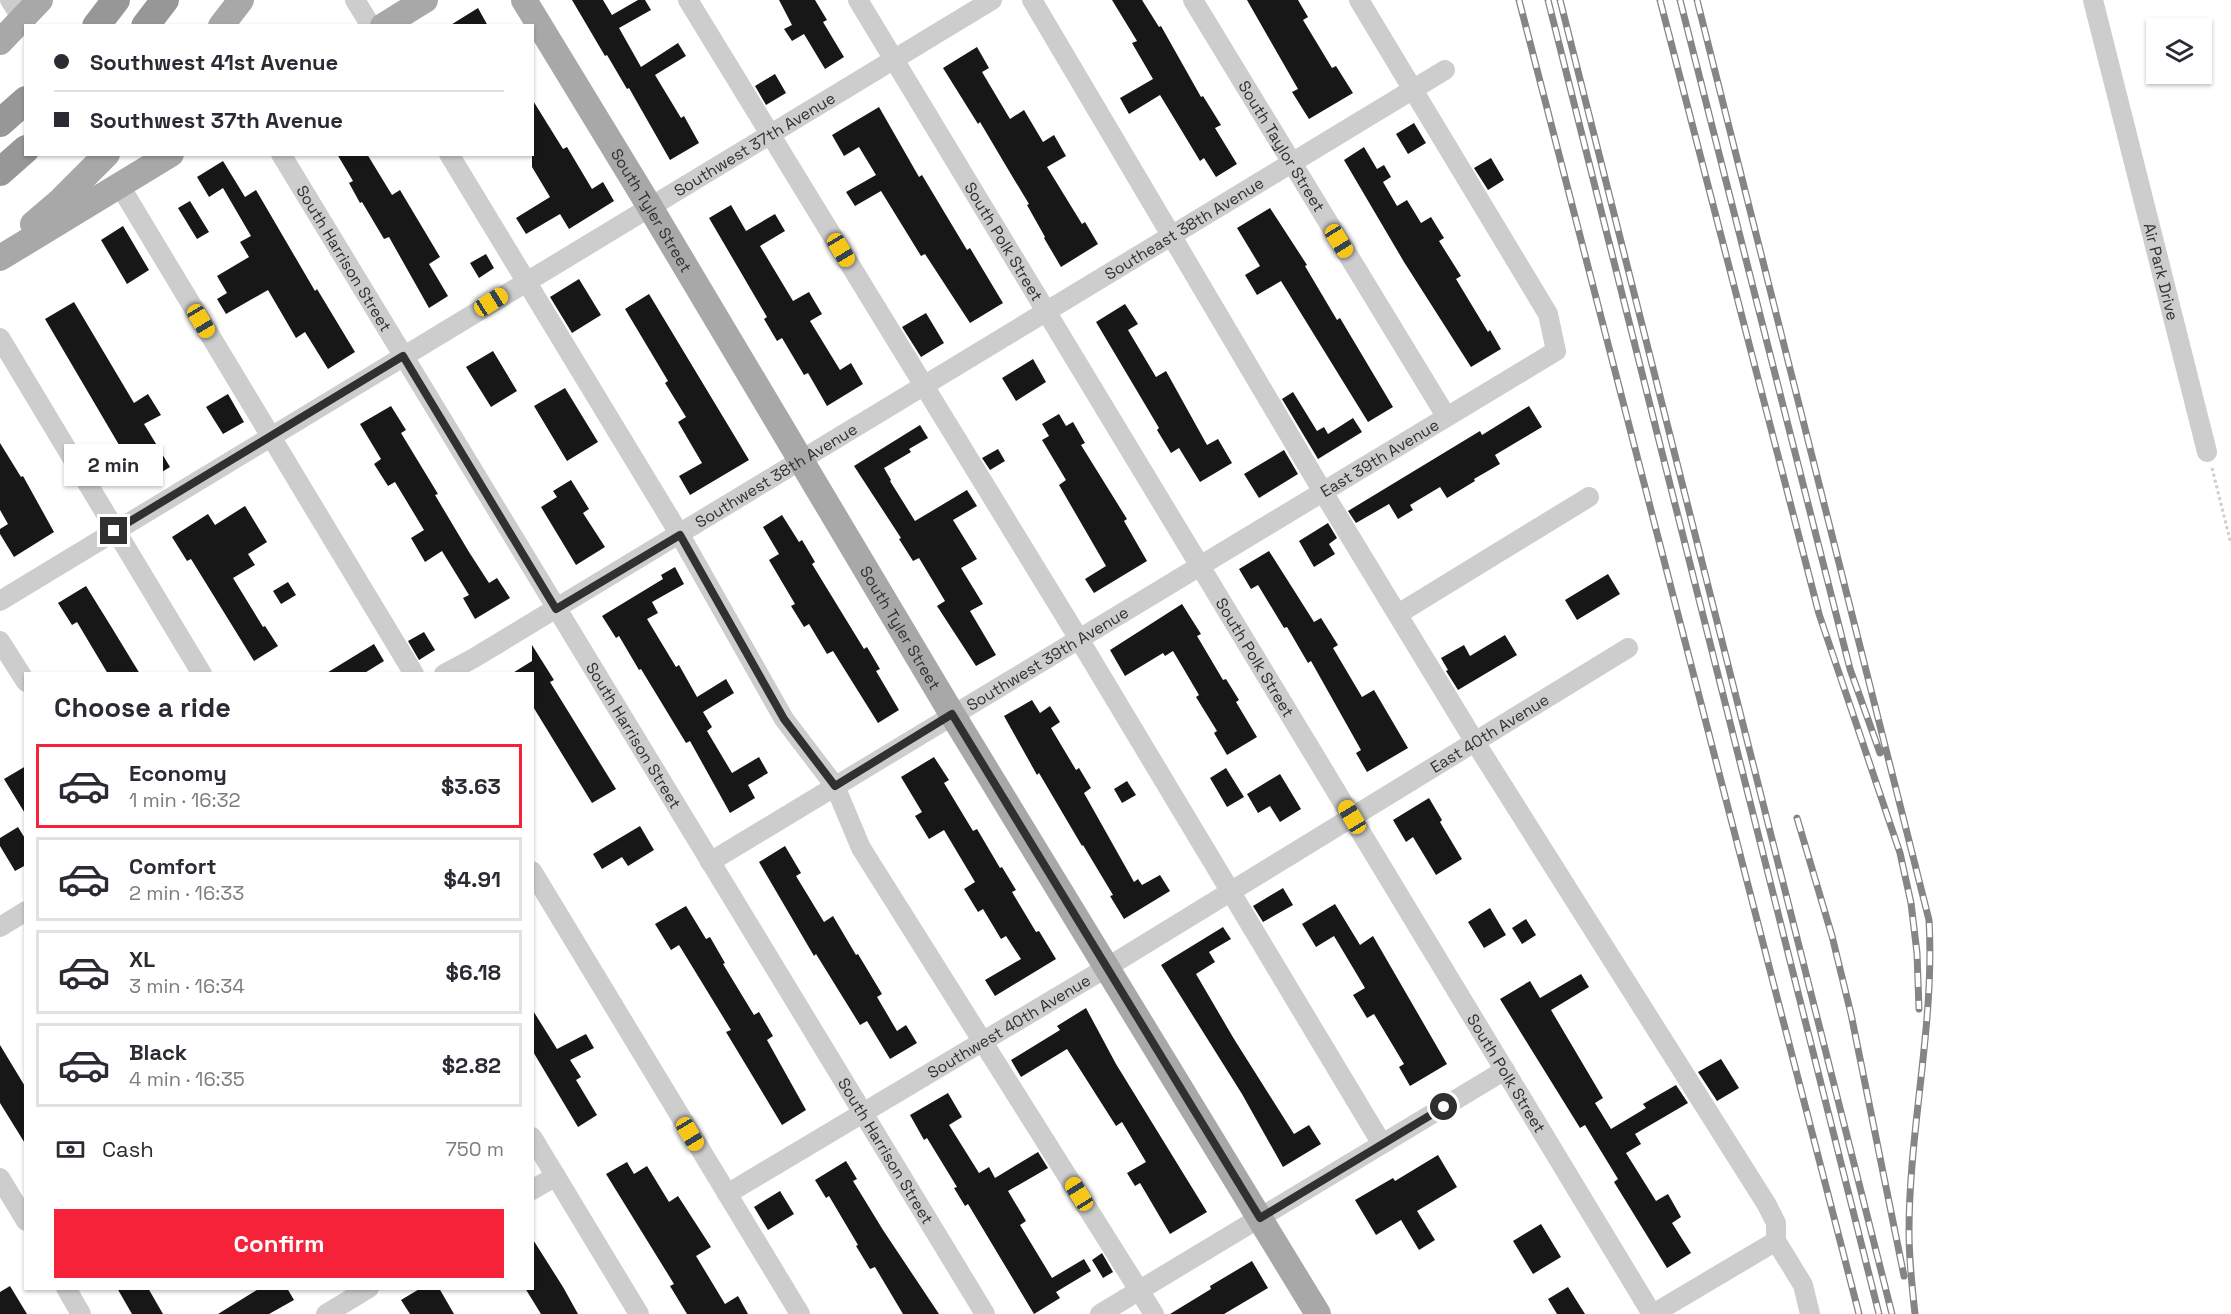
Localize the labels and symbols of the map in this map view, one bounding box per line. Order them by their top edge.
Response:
street label: South Taylor Street [1234,77,1330,216]
street label: Southwest 37th Avenue [670,87,839,201]
street label: South Tyler Street [606,144,697,276]
street label: Southeast 38th Avenue [1101,172,1267,284]
street label: South Polk Street [960,178,1048,305]
street label: South Harrison Street [292,181,397,335]
street label: Air Park Drive [2139,220,2184,323]
car [1322,221,1356,261]
car [824,230,858,270]
car [471,285,511,319]
car [184,301,218,341]
street label: East 39th Avenue [1316,414,1443,502]
street label: Southwest 38th Avenue [691,418,861,532]
callout: 2 min [64,444,164,486]
route end [100,517,127,544]
street label: South Tyler Street [856,562,946,694]
street label: South Polk Street [1211,594,1299,721]
street label: Southwest 39th Avenue [962,601,1132,715]
street label: South Harrison Street [581,658,686,812]
street label: East 40th Avenue [1426,689,1553,777]
car [1335,797,1369,837]
street label: Southwest 40th Avenue [923,969,1094,1083]
street label: South Polk Street [1462,1010,1551,1137]
street label: South Harrison Street [833,1074,938,1228]
route start [1430,1093,1457,1120]
car [673,1114,707,1154]
car [1062,1174,1096,1214]

